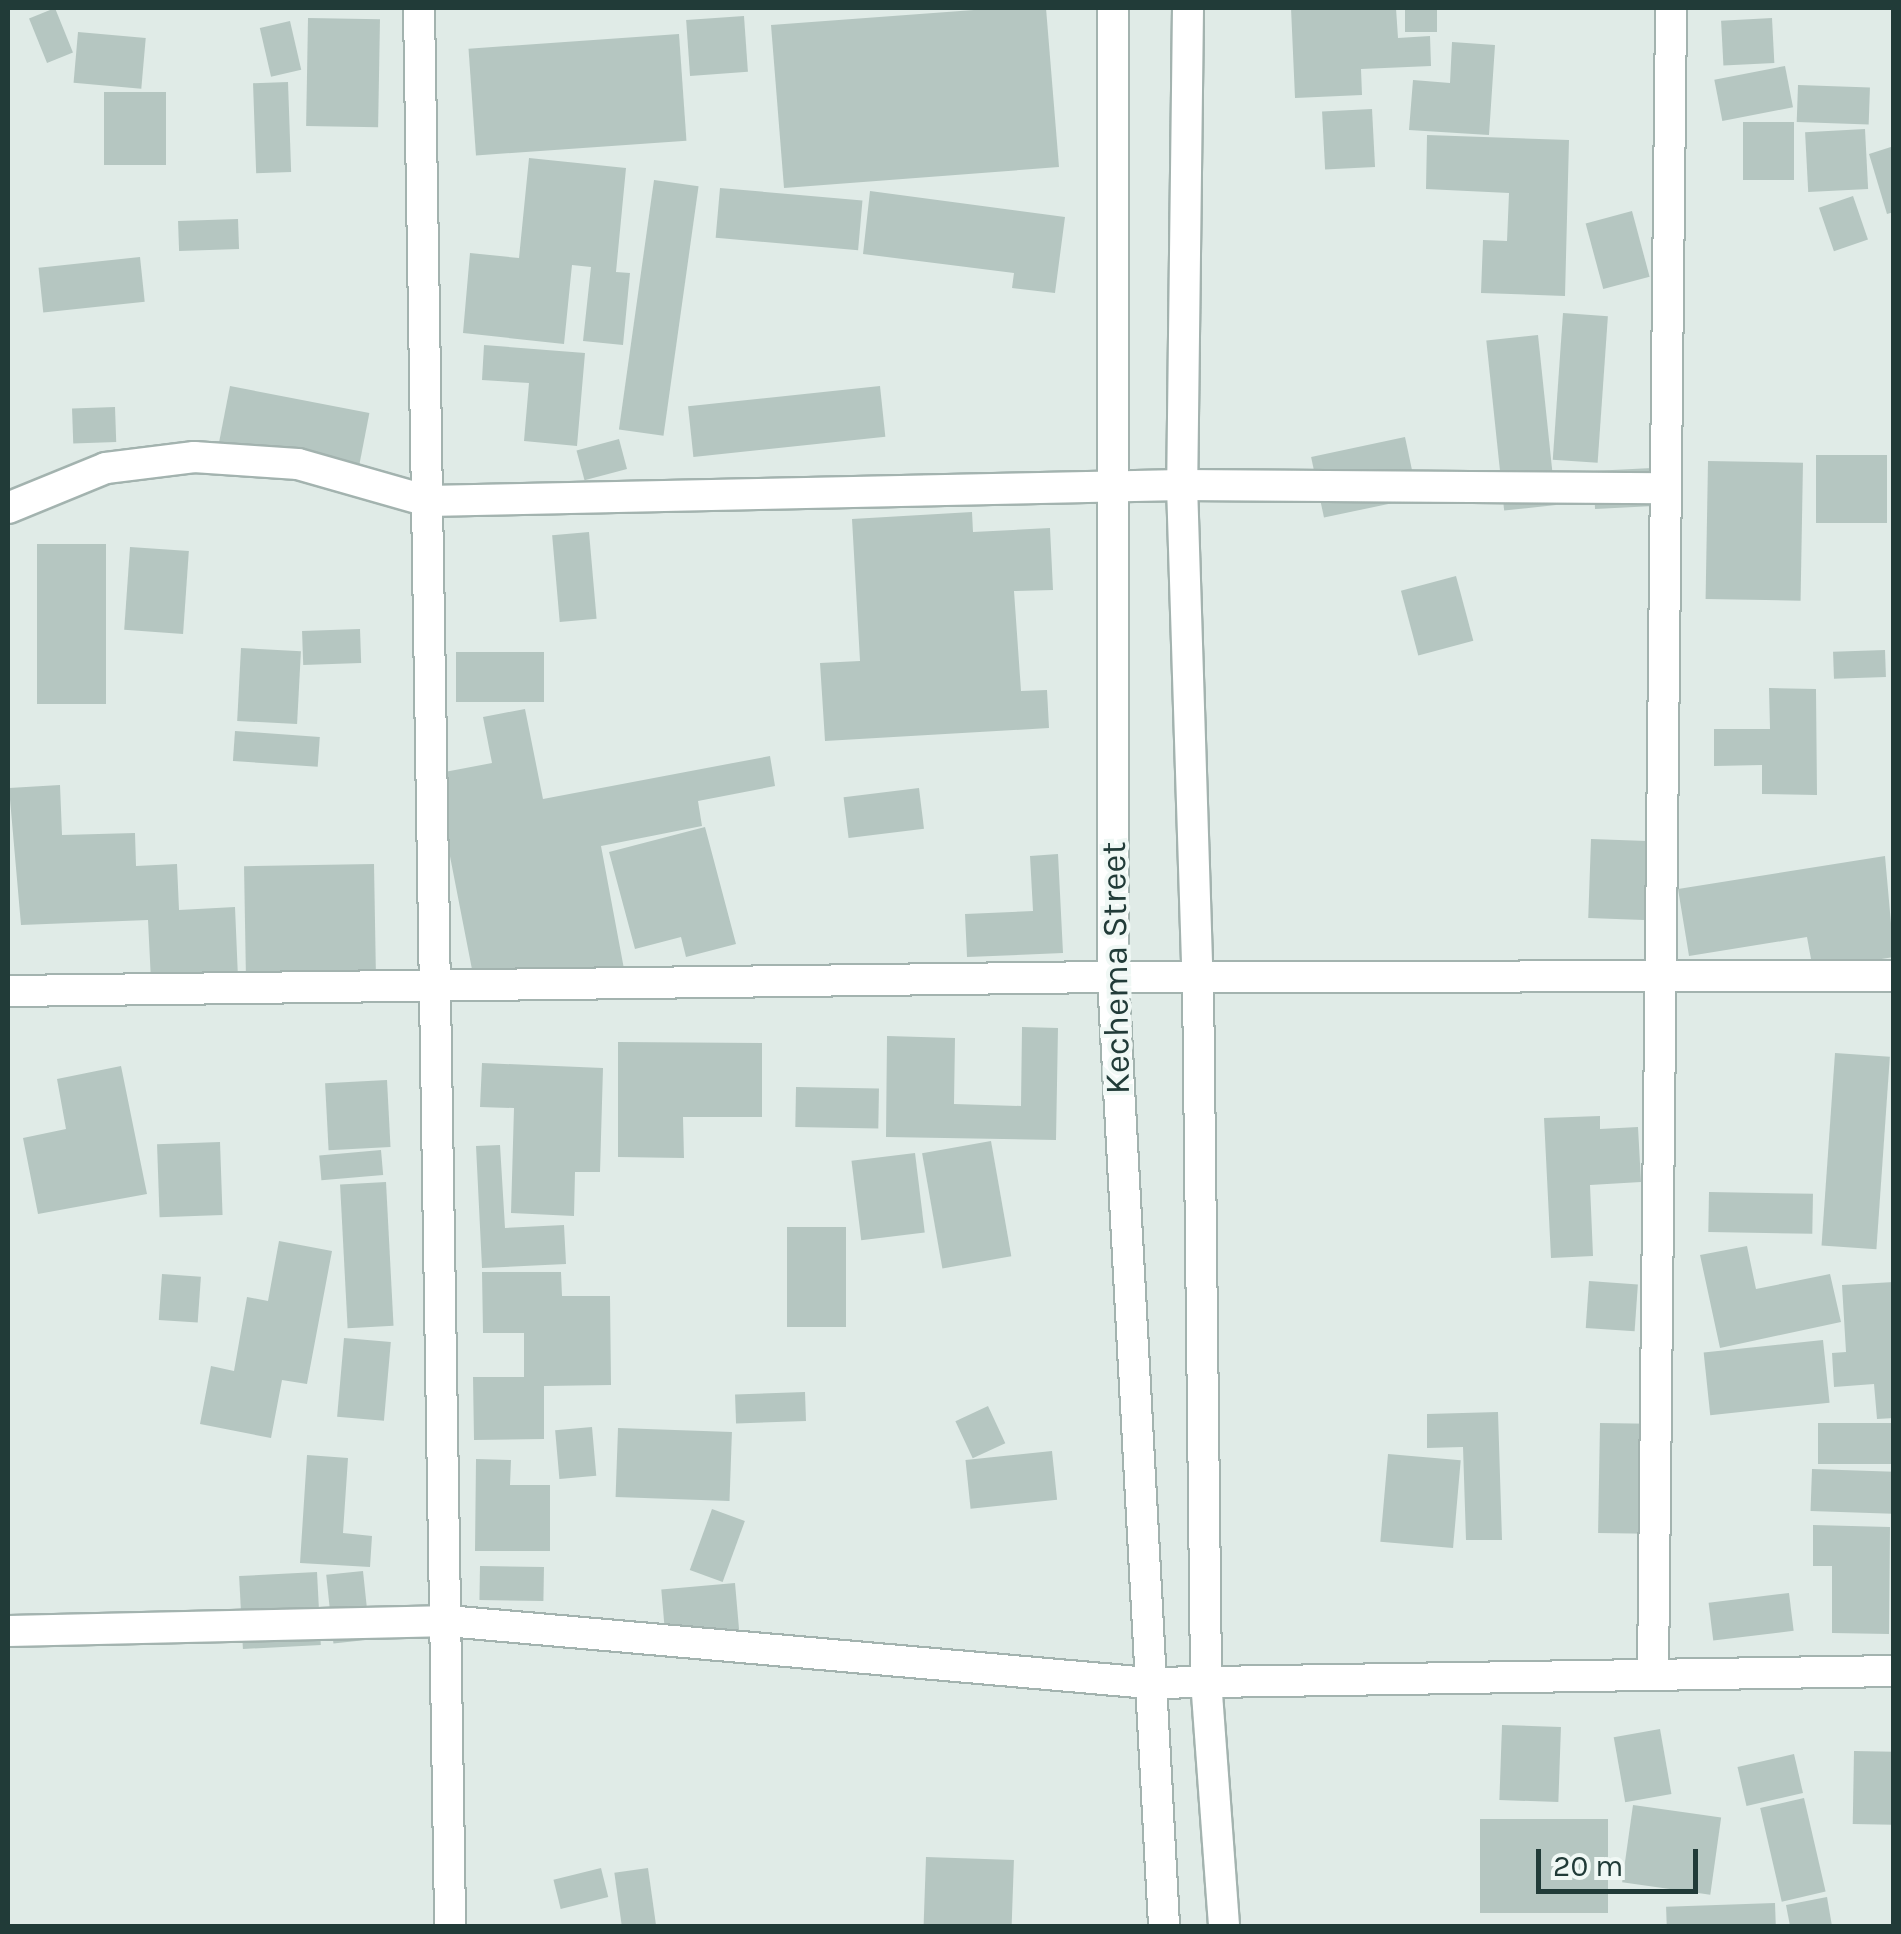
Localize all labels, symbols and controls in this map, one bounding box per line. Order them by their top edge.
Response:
street label: Kechema Street [1093,841,1139,1095]
scale bar [1541,1829,1704,1891]
text: 20 m [1553,1848,1623,1884]

